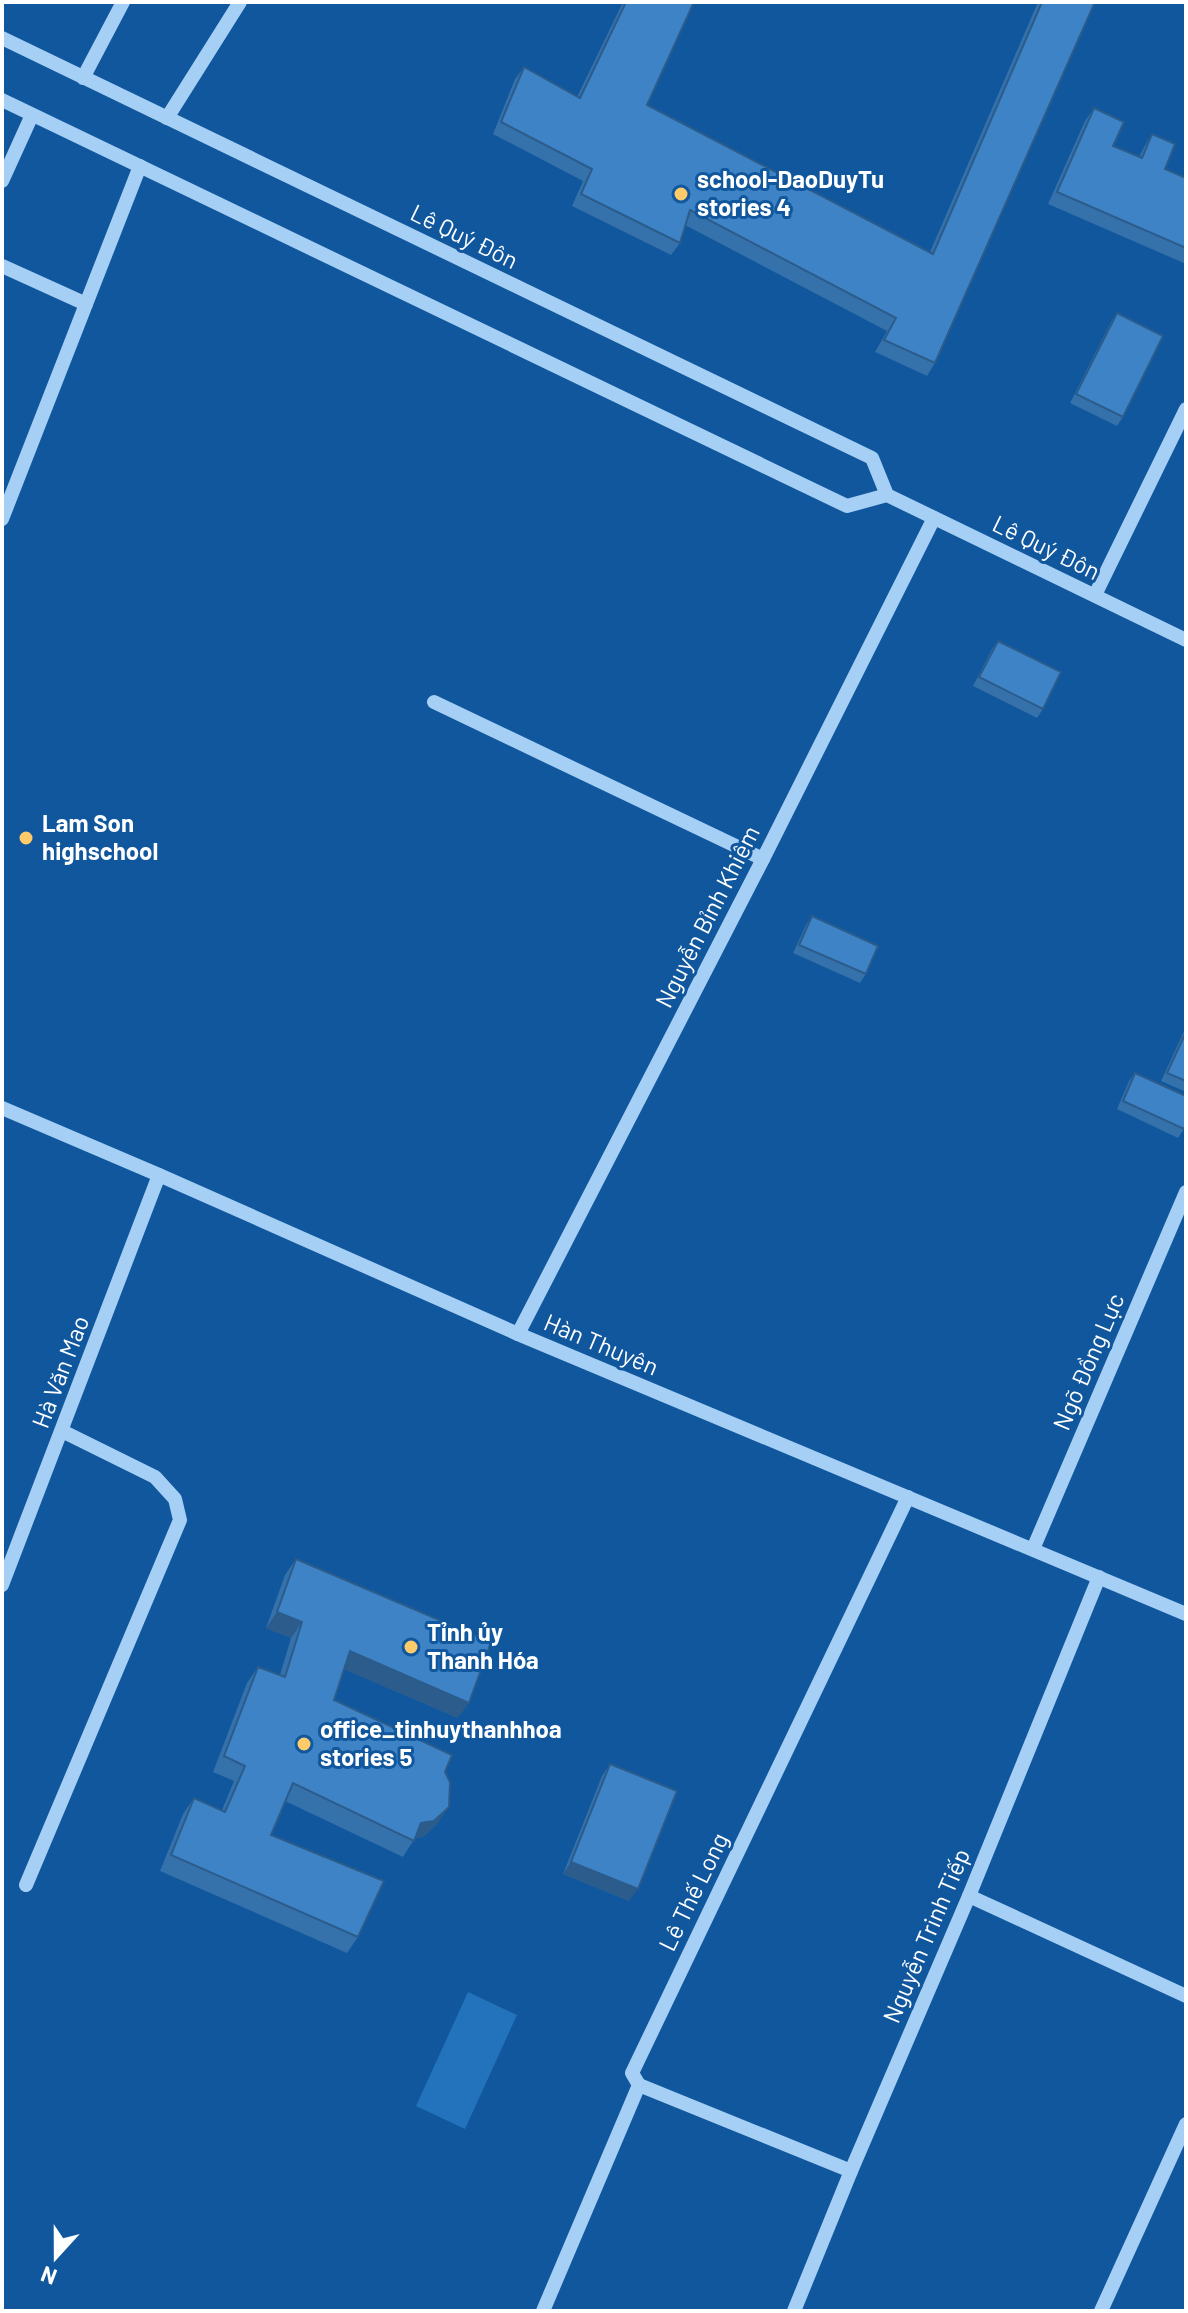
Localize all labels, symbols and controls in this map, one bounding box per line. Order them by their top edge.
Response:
place label: school-DaoDuyTu stories 4 [697,164,884,221]
marker: school-DaoDuyTu stories 4 [672,185,690,203]
street label: Lê Quý Đôn [406,197,523,274]
street label: Lê Quý Đôn [988,508,1105,585]
place label: Lam Son highschool [42,808,158,865]
street label: Nguyễn Bỉnh Khiêm [648,821,765,1012]
marker: Lam Son highschool [17,829,35,847]
street label: Ngõ Đồng Lực [1046,1289,1129,1434]
street label: Hàn Thuyên [540,1307,663,1381]
street label: Hà Văn Mao [25,1311,94,1432]
place label: Tỉnh ủy Thanh Hóa [427,1617,539,1674]
marker: Tỉnh ủy Thanh Hóa [402,1638,420,1656]
place label: office_tinhuythanhhoa stories 5 [320,1714,562,1771]
marker: office_tinhuythanhhoa stories 5 [295,1735,313,1753]
street label: Lê Thế Long [652,1828,734,1955]
street label: Nguyễn Trinh Tiếp [876,1844,975,2027]
north arrow [16,2217,96,2297]
text: N [37,2262,60,2291]

